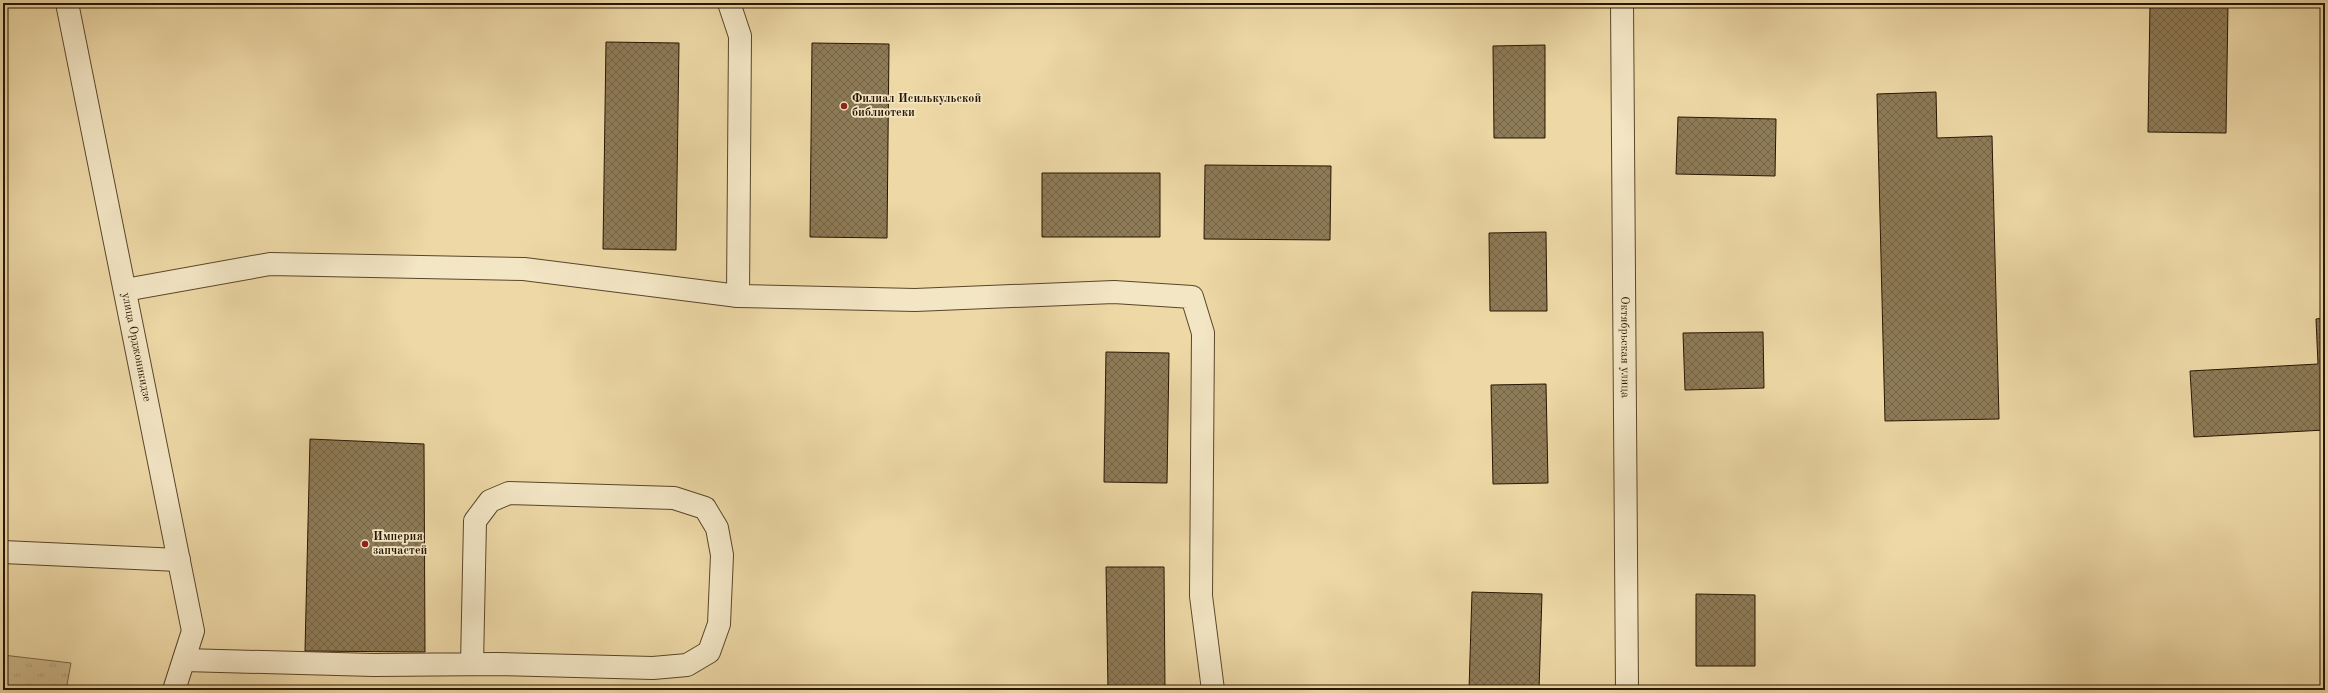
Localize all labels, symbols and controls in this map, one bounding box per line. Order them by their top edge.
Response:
place label: Филиал Исилькульской библиотеки [852,93,981,119]
marker: Филиал Исилькульской библиотеки [839,101,849,111]
street label: улица Орджоникидзе [119,292,153,403]
street label: Октябрьская улица [1618,296,1631,398]
place label: Империя запчастей [373,531,428,557]
marker: Империя запчастей [360,539,370,549]

